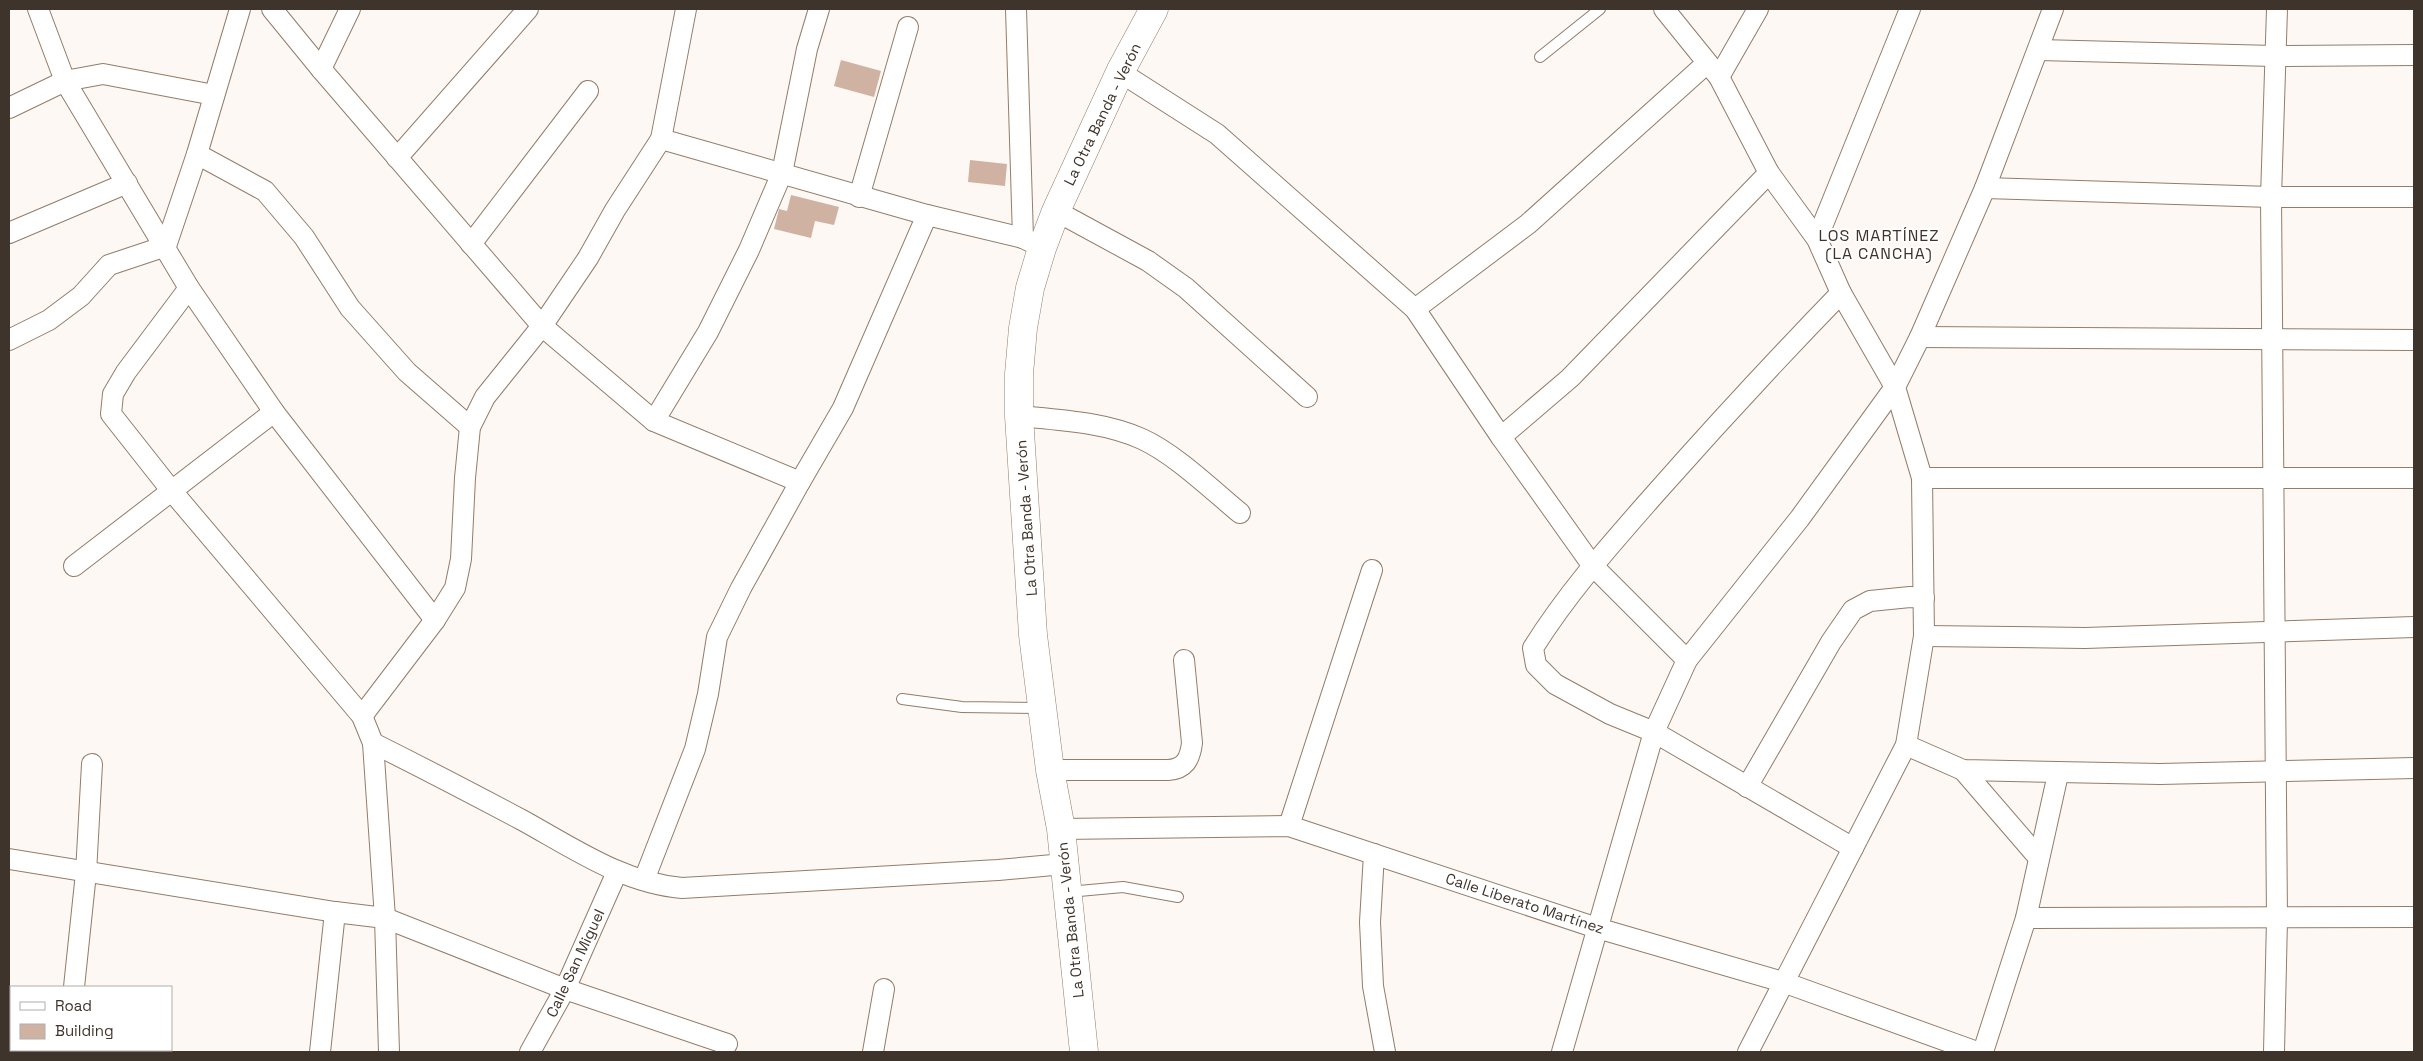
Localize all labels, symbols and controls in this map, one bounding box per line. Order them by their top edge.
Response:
street label: La Otra Banda - Verón [1059,40,1145,188]
district label: LOS MARTÍNEZ (LA CANCHA) [1818,225,1940,264]
street label: La Otra Banda - Verón [1011,439,1041,597]
street label: La Otra Banda - Verón [1052,841,1088,999]
street label: Calle Liberato Martínez [1443,868,1607,938]
street label: Calle San Miguel [542,906,608,1020]
legend [10,986,172,1051]
text: Road [55,996,92,1015]
text: Building [55,1021,114,1040]

